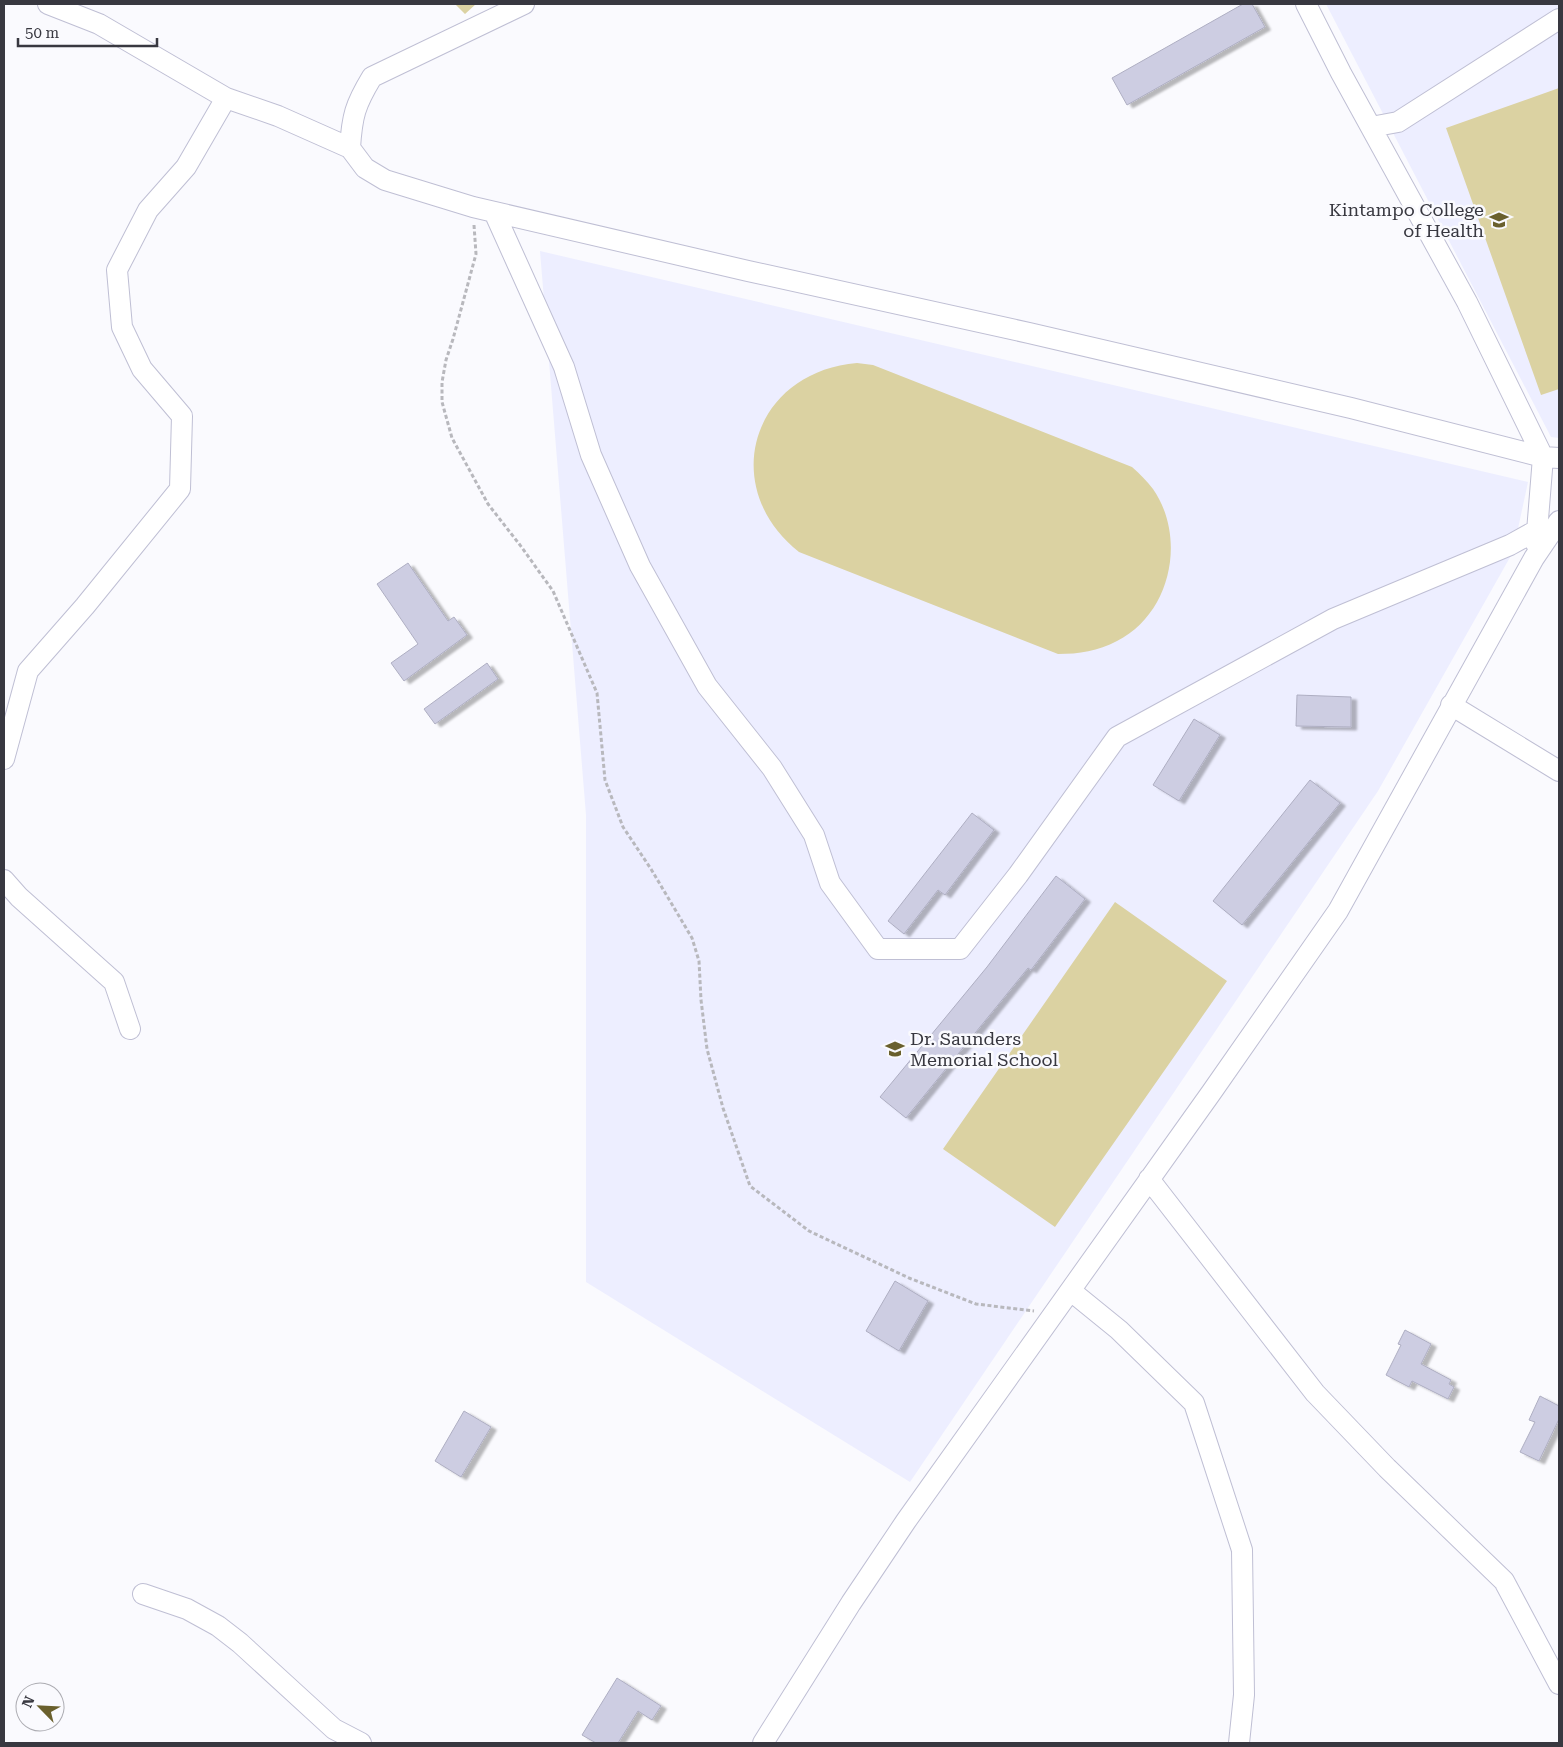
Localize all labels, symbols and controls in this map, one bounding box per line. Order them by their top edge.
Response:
scale bar [18,15,156,47]
text: 50 m [25,24,60,42]
place label: Kintampo College of Health [1329,199,1484,241]
school or university icon: Kintampo College of Health [1488,209,1510,231]
place label: Dr. Saunders Memorial School [910,1028,1059,1070]
school or university icon: Dr. Saunders Memorial School [884,1038,906,1060]
north arrow [15,1682,65,1732]
text: N [19,1693,38,1710]

